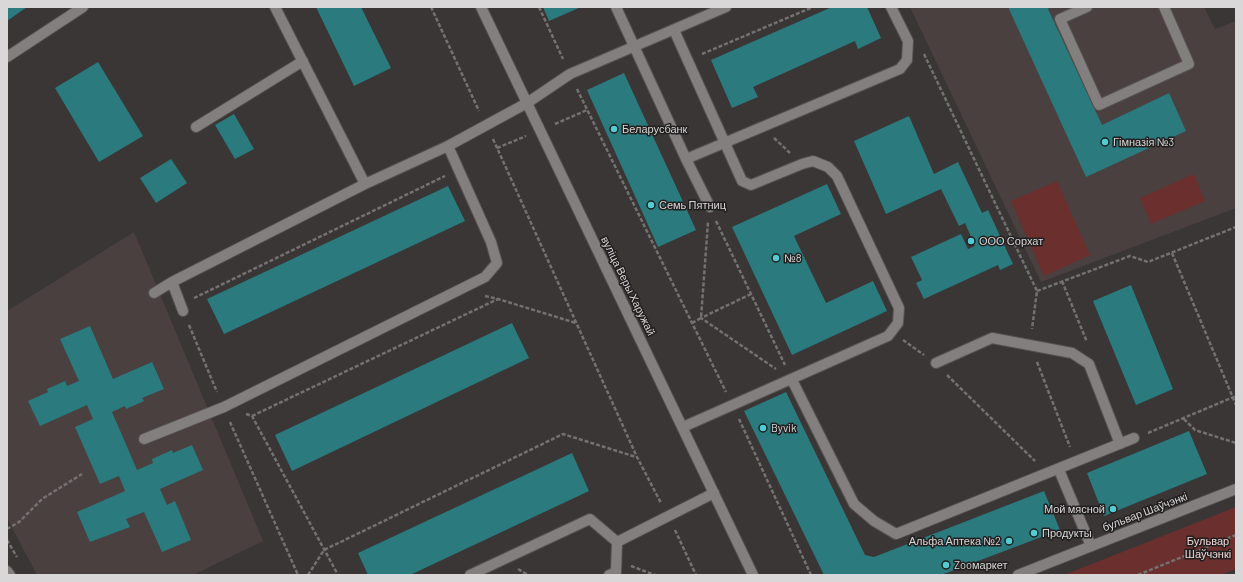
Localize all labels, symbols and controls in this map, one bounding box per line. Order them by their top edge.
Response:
place label: Беларусбанк [622,122,687,136]
marker: Беларусбанк [609,124,619,134]
place label: Гімназія №3 [1113,135,1174,149]
marker: Гімназія №3 [1100,137,1110,147]
place label: Семь Пятниц [659,198,726,212]
marker: Семь Пятниц [646,200,656,210]
street label: вуліца Веры Харужай [598,234,658,338]
place label: ООО Сорхат [979,234,1043,248]
marker: ООО Сорхат [966,236,976,246]
place label: №8 [784,251,802,265]
marker: №8 [771,253,781,263]
place label: Byvik [771,421,796,435]
marker: Byvik [758,423,768,433]
street label: бульвар Шаўчэнкі [1101,490,1189,534]
place label: Мой мясной [1044,502,1105,516]
marker: Мой мясной [1108,504,1118,514]
place label: Продукты [1042,526,1092,540]
marker: Продукты [1029,528,1039,538]
place label: Альфа Аптека №2 [909,534,1001,548]
park label: Бульвар Шаўчэнкі [1185,534,1231,560]
marker: Альфа Аптека №2 [1004,536,1014,546]
place label: Zooмаркет [954,558,1008,572]
marker: Zooмаркет [941,560,951,570]

